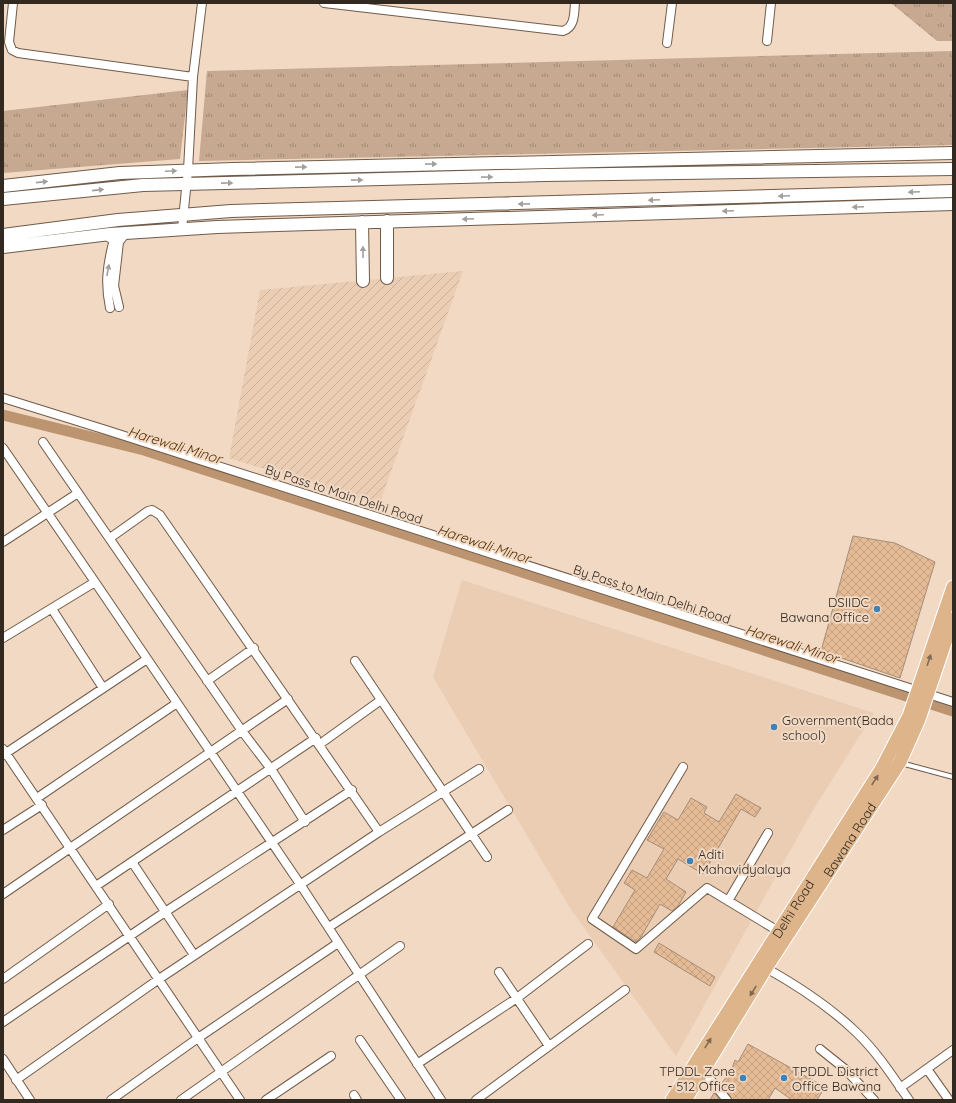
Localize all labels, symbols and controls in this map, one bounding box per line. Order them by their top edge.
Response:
one-way arrow [425,161,438,167]
one-way arrow [295,164,308,170]
one-way arrow [165,168,178,174]
one-way arrow [481,174,494,180]
one-way arrow [351,177,364,183]
one-way arrow [36,178,48,185]
one-way arrow [221,180,234,186]
one-way arrow [91,186,104,193]
one-way arrow [907,189,920,195]
one-way arrow [777,193,790,199]
one-way arrow [647,197,660,203]
one-way arrow [517,201,530,207]
one-way arrow [851,204,864,210]
one-way arrow [721,208,734,214]
one-way arrow [591,212,604,218]
one-way arrow [461,216,474,222]
one-way arrow [360,245,366,258]
one-way arrow [105,264,111,276]
water label: Harewali Minor [126,422,226,468]
street label: By Pass to Main Delhi Road [263,461,425,527]
water label: Harewali Minor [435,520,535,568]
street label: By Pass to Main Delhi Road [571,561,733,627]
place label: DSIIDC Bawana Office [780,594,870,625]
marker: DSIIDC Bawana Office [872,604,882,614]
water label: Harewali Minor [743,620,843,668]
one-way arrow [926,654,932,666]
place label: Government(Bada school) [782,712,894,743]
marker: Government(Bada school) [769,722,779,732]
one-way arrow [871,774,878,785]
street label: Bawana Road [820,800,879,880]
place label: Aditi Mahavidyalaya [698,846,791,877]
marker: Aditi Mahavidyalaya [685,856,695,866]
street label: Delhi Road [768,877,817,941]
one-way arrow [749,985,756,996]
one-way arrow [704,1037,711,1049]
place label: TPDDL Zone - 512 Office [659,1063,735,1094]
place label: TPDDL District Office Bawana [792,1063,881,1094]
marker: TPDDL Zone - 512 Office [738,1073,748,1083]
marker: TPDDL District Office Bawana [779,1073,789,1083]

